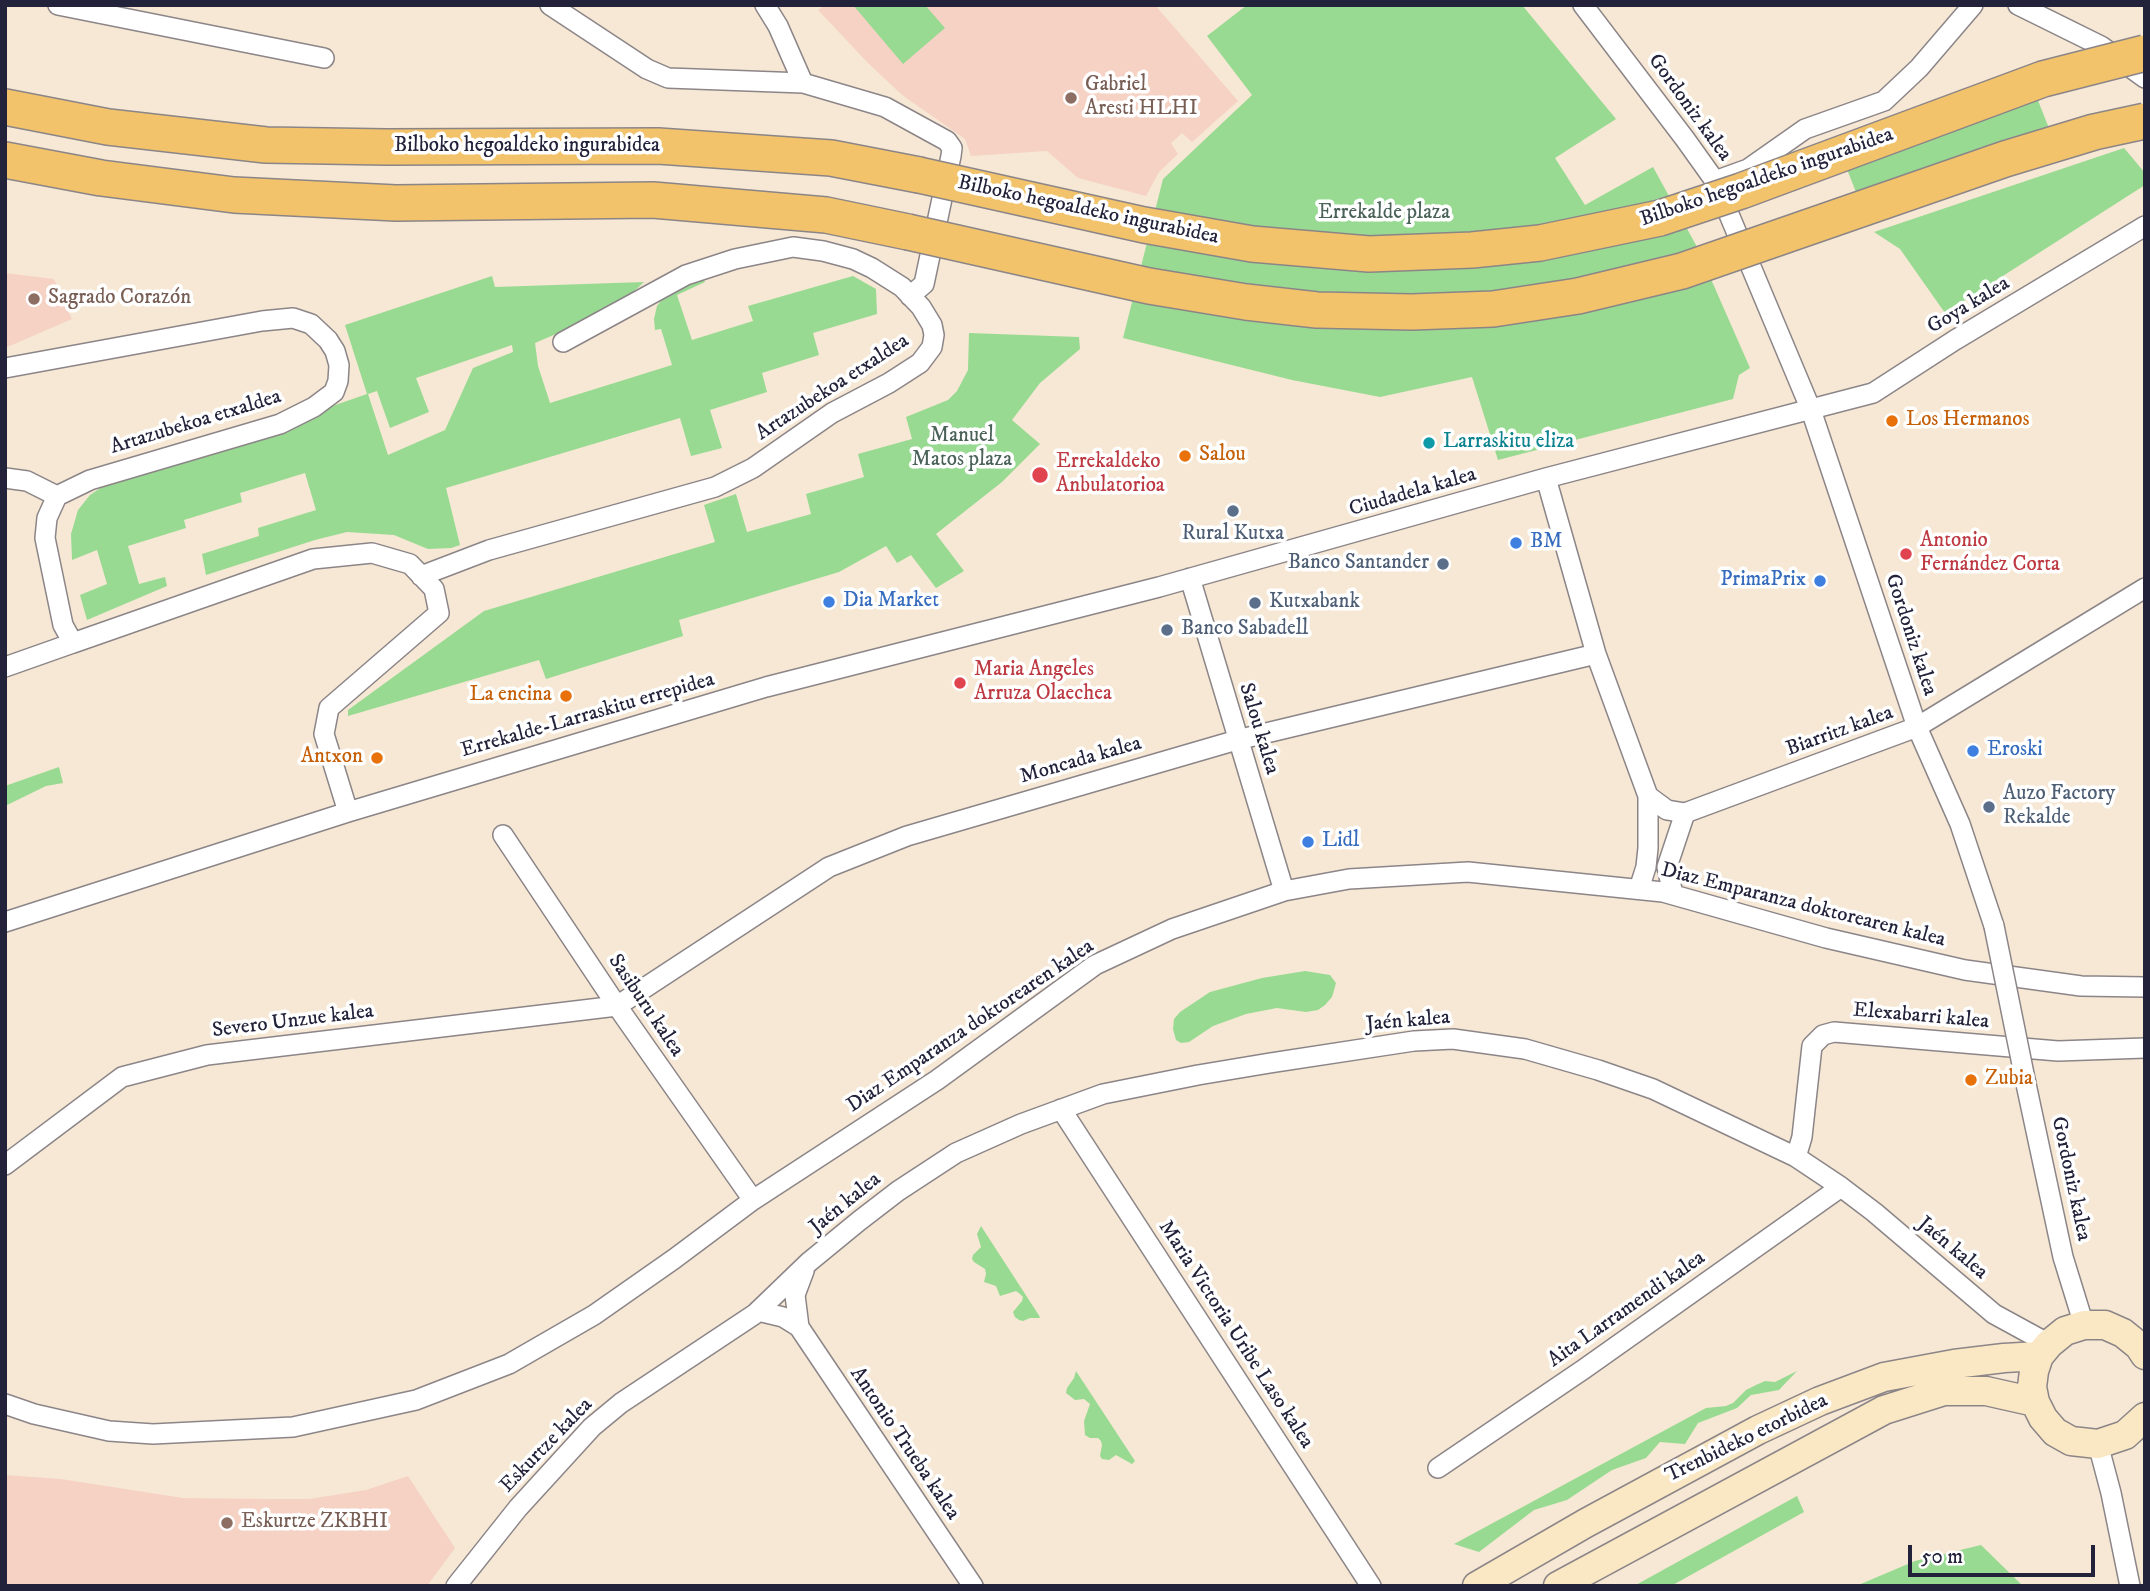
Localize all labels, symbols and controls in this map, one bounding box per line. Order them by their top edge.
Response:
street label: Gordoniz kalea [1642,49,1736,167]
place label: Gabriel Aresti HLHI [1085,73,1198,123]
marker: Gabriel Aresti HLHI [1063,90,1079,106]
street label: Bilboko hegoaldeko ingurabidea [1637,123,1897,233]
street label: Bilboko hegoaldeko ingurabidea [394,134,660,160]
street label: Bilboko hegoaldeko ingurabidea [955,171,1221,251]
park label: Errekalde plaza [1318,201,1450,227]
street label: Goya kalea [1923,272,2015,340]
place label: Sagrado Corazón [48,286,191,312]
marker: Sagrado Corazón [26,291,42,307]
street label: Artazubekoa etxaldea [752,329,914,447]
street label: Artazubekoa etxaldea [107,385,285,461]
place label: Los Hermanos [1906,408,2030,434]
marker: Los Hermanos [1884,413,1900,429]
park label: Manuel Matos plaza [912,424,1012,474]
place label: Larraskitu eliza [1443,430,1574,456]
marker: Larraskitu eliza [1421,435,1437,451]
place label: Salou [1199,443,1246,469]
marker: Salou [1177,448,1193,464]
place label: Errekaldeko Anbulatorioa [1056,450,1165,500]
street label: Ciudadela kalea [1347,463,1479,523]
marker: Errekaldeko Anbulatorioa [1030,465,1050,485]
marker: Rural Kutxa [1225,503,1241,519]
place label: Rural Kutxa [1182,522,1284,548]
place label: Antonio Fernández Corta [1920,529,2060,579]
place label: BM [1530,530,1562,556]
marker: BM [1508,535,1524,551]
marker: Antonio Fernández Corta [1898,546,1914,562]
place label: Banco Santander [1288,551,1429,577]
marker: Banco Santander [1435,556,1451,572]
place label: PrimaPrix [1720,568,1806,594]
street label: Gordoniz kalea [1878,571,1942,699]
marker: PrimaPrix [1812,573,1828,589]
place label: Dia Market [843,589,939,615]
place label: Kutxabank [1269,590,1360,616]
marker: Dia Market [821,594,837,610]
marker: Kutxabank [1247,595,1263,611]
place label: Banco Sabadell [1181,617,1308,643]
marker: Banco Sabadell [1159,622,1175,638]
place label: Maria Angeles Arruza Olaechea [974,658,1112,708]
street label: Errekalde-Larraskitu errepidea [458,668,718,764]
marker: Maria Angeles Arruza Olaechea [952,675,968,691]
street label: Salou kalea [1232,680,1284,778]
place label: La encina [469,683,552,709]
marker: La encina [558,688,574,704]
street label: Biarritz kalea [1783,701,1897,763]
street label: Moncada kalea [1017,732,1145,790]
place label: Eroski [1987,738,2043,764]
marker: Eroski [1965,743,1981,759]
place label: Antxon [301,745,363,771]
marker: Antxon [369,750,385,766]
place label: Auzo Factory Rekalde [2003,782,2115,832]
marker: Auzo Factory Rekalde [1981,799,1997,815]
place label: Lidl [1322,829,1359,855]
marker: Lidl [1300,834,1316,850]
street label: Diaz Emparanza doktorearen kalea [1658,858,1948,954]
street label: Diaz Emparanza doktorearen kalea [843,935,1099,1119]
street label: Sasiburu kalea [602,950,688,1062]
street label: Elexabarri kalea [1852,998,1990,1036]
street label: Severo Unzue kalea [211,1000,375,1044]
street label: Jaén kalea [1365,1006,1451,1038]
place label: Zubia [1985,1067,2033,1093]
marker: Zubia [1963,1072,1979,1088]
street label: Gordoniz kalea [2045,1115,2095,1243]
street label: Jaén kalea [805,1168,887,1240]
street label: Jaén kalea [1912,1212,1992,1286]
street label: Maria Victoria Uribe Laso kalea [1152,1216,1318,1454]
street label: Aita Larramendi kalea [1543,1246,1711,1374]
street label: Antonio Trueba kalea [843,1363,965,1525]
street label: Trenbideko etorbidea [1662,1389,1832,1489]
street label: Eskurtze kalea [495,1393,599,1499]
place label: Eskurtze ZKBHI [241,1510,388,1536]
marker: Eskurtze ZKBHI [219,1515,235,1531]
scale bar [1912,1532,2099,1576]
text: 50 m [1921,1544,1963,1570]

